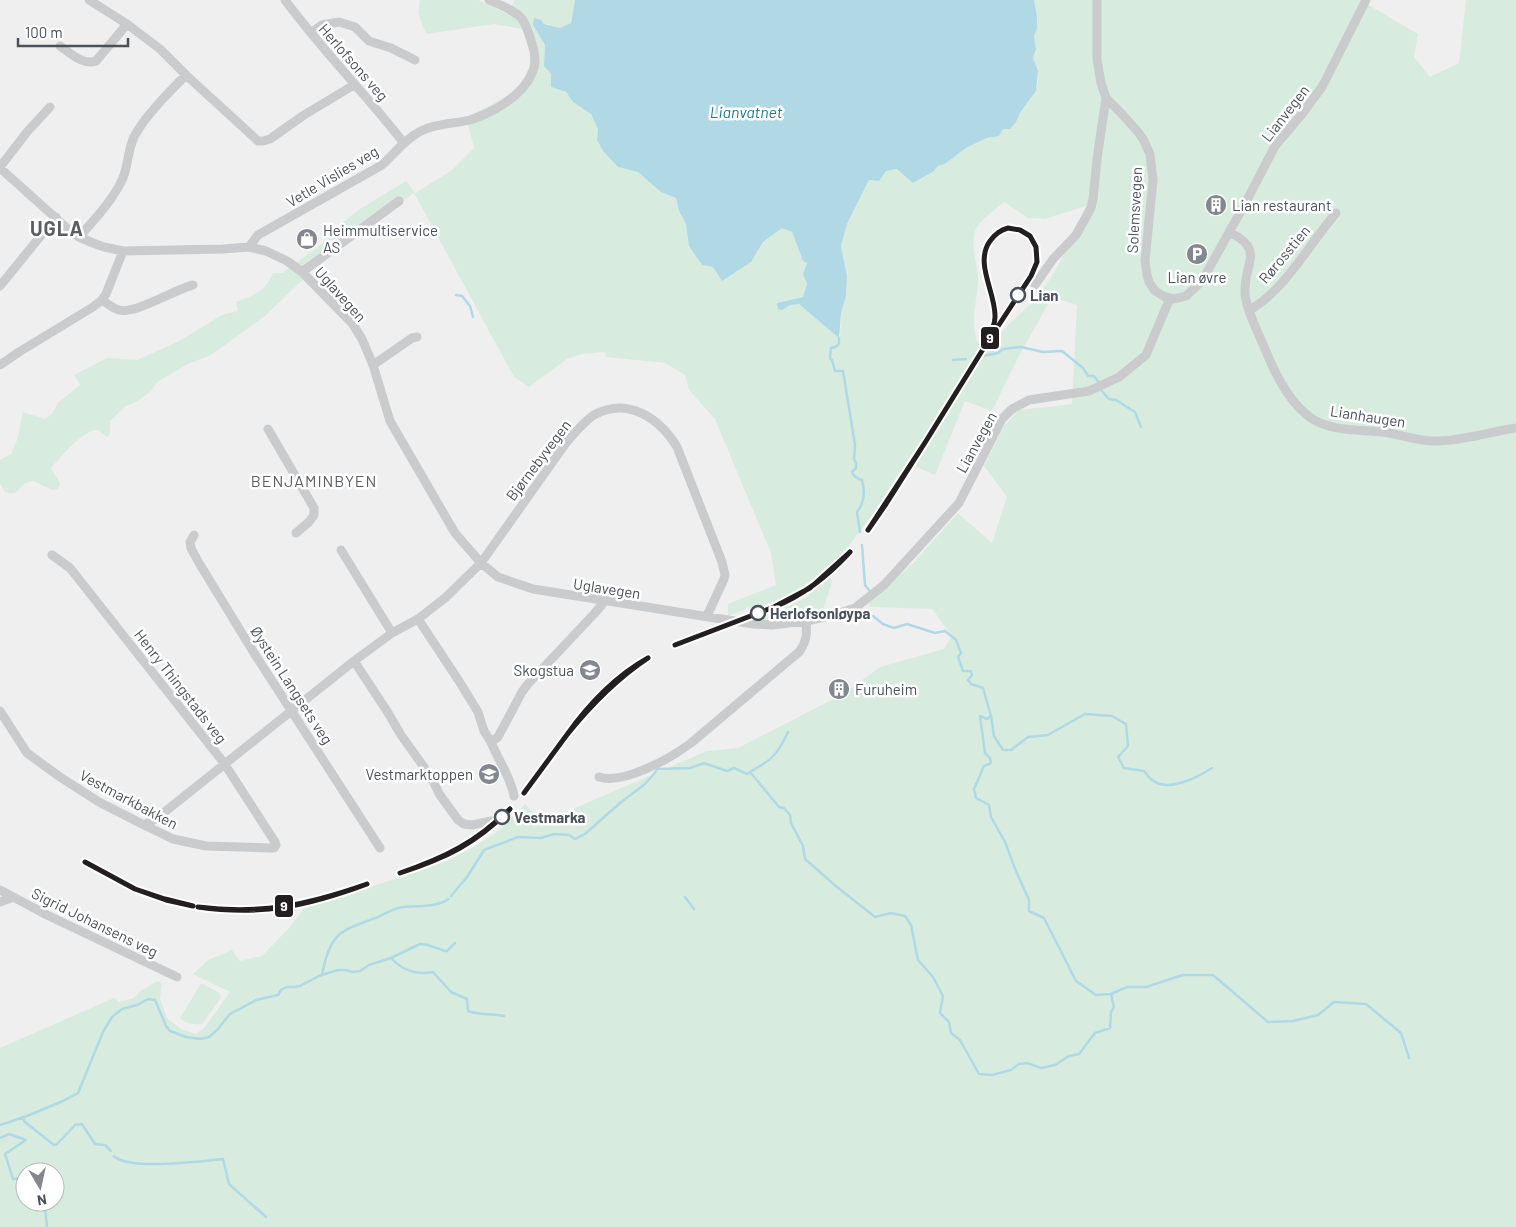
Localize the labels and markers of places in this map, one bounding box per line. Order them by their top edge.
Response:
building icon: Lian restaurant [1204,193,1228,217]
place label: Lian restaurant [1232,196,1331,214]
place label: Heimmultiservice AS [323,221,438,256]
shop icon: Heimmultiservice AS [295,227,319,251]
parking icon: Lian øvre [1185,242,1209,266]
place label: Lian øvre [1167,268,1227,286]
place label: Lian [1030,286,1059,304]
marker: Lian [1010,287,1026,303]
place label: Herlofsonløypa [770,604,870,622]
marker: Herlofsonløypa [750,605,766,621]
school or university icon: Skogstua [578,658,602,682]
place label: Skogstua [514,661,574,679]
building icon: Furuheim [827,677,851,701]
place label: Furuheim [855,680,917,698]
school or university icon: Vestmarktoppen [477,762,501,786]
place label: Vestmarktoppen [365,765,473,783]
place label: Vestmarka [514,808,586,826]
marker: Vestmarka [494,809,510,825]

